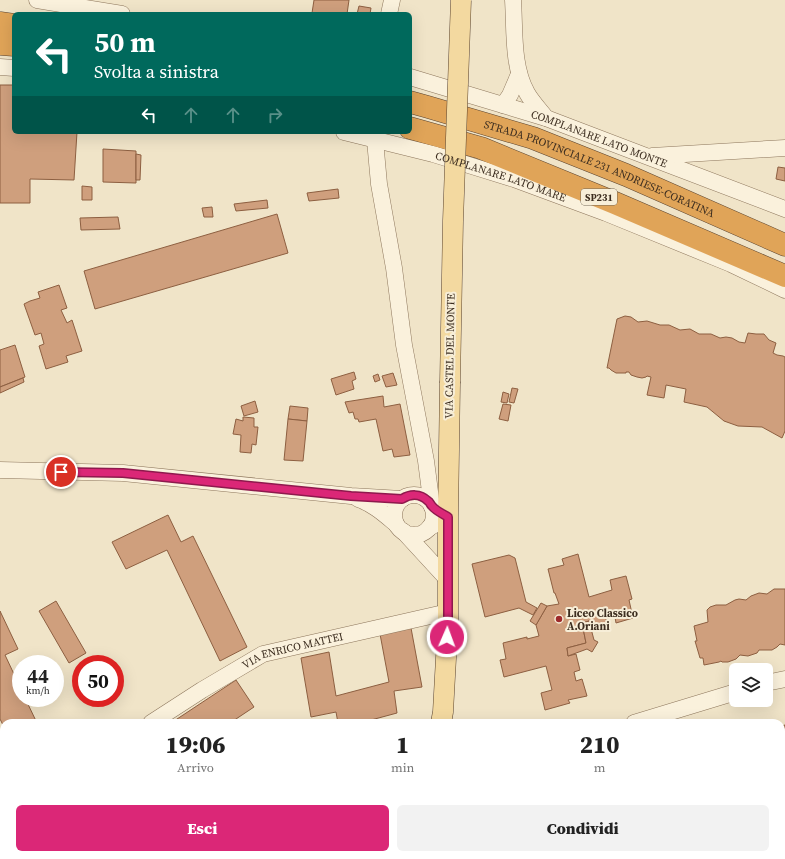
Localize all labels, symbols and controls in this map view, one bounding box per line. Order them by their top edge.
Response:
text: 50 m [94,23,156,61]
icon: left [28,28,80,80]
text: Svolta a sinistra [94,59,219,84]
icon: left [138,104,160,126]
icon: ahead [180,104,202,126]
icon: ahead [222,104,244,126]
icon: right [264,104,286,126]
street label: COMPLANARE LATO MONTE [529,106,670,171]
street label: STRADA PROVINCIALE 231 ANDRIESE-CORATINA [482,116,718,221]
street label: COMPLANARE LATO MARE [434,148,569,205]
road number: SP231 [581,189,617,205]
street label: VIA CASTEL DEL MONTE [441,293,459,419]
pin [44,455,78,489]
icon: arrive [50,461,72,483]
place label: Liceo Classico A.Oriani [567,606,638,634]
marker: Liceo Classico A.Oriani [554,614,564,624]
position arrow [426,616,468,658]
street label: VIA ENRICO MATTEI [239,629,345,672]
speed limit sign: 50 [72,655,124,707]
text: 44 [27,662,49,690]
map controls [729,663,773,707]
button: layers [729,663,773,707]
text: km/h [26,684,50,697]
text: 19:06 [165,728,226,761]
text: 1 [396,728,409,761]
text: 210 [580,728,620,761]
text: Arrivo [177,759,214,776]
text: min [391,759,414,776]
text: m [594,759,606,776]
button: Esci [16,805,389,851]
button: Condividi [397,805,769,851]

